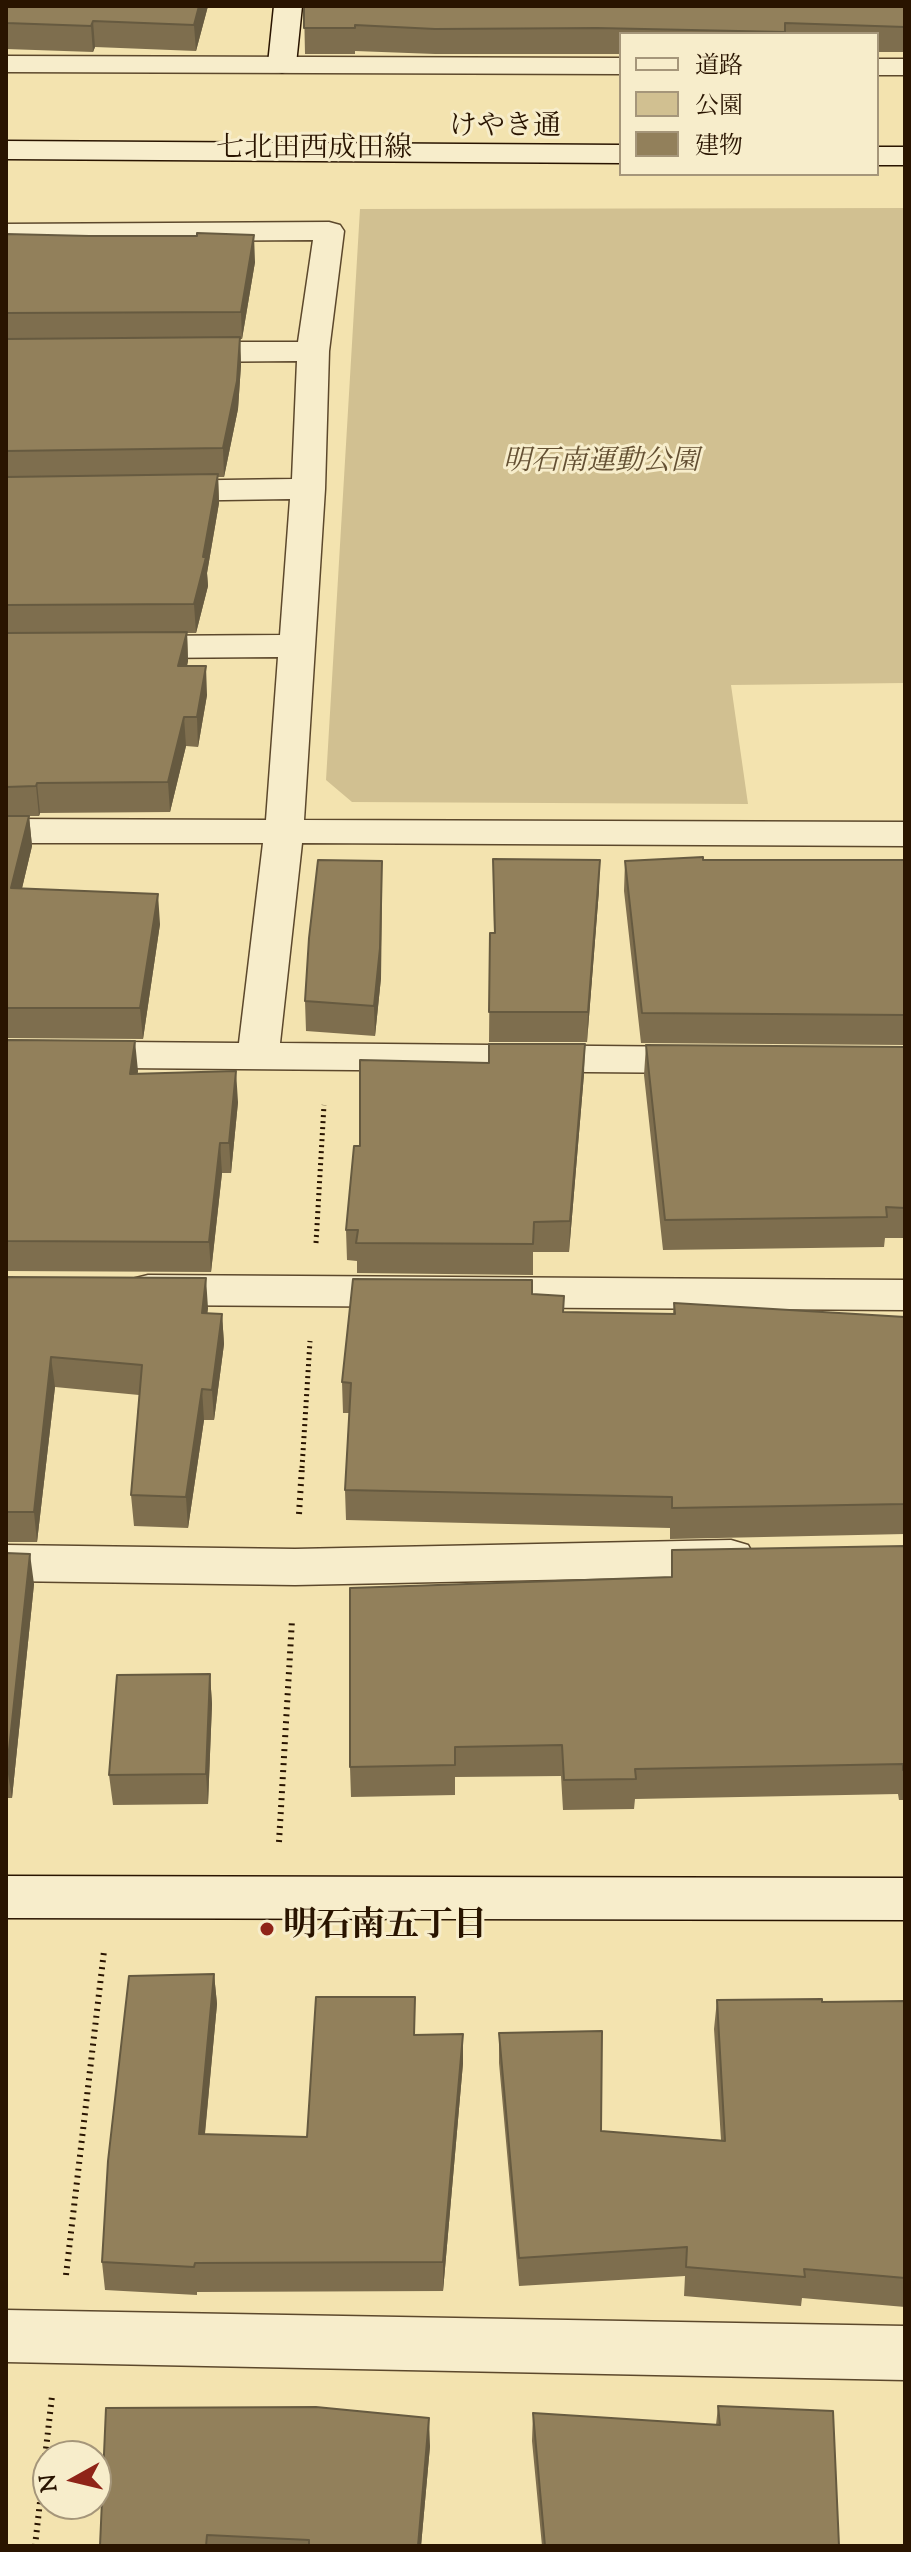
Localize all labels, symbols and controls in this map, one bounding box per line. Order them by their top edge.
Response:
legend [619,32,879,176]
text: 道路 [695,50,743,84]
text: 公園 [695,90,743,124]
street label: けやき通 [449,112,561,146]
text: 建物 [695,130,743,164]
street label: 七北田西成田線 [216,134,412,168]
park label: 明石南運動公園 [503,447,699,481]
place label: 明石南五丁目 [283,1909,487,1949]
marker: 明石南五丁目 [258,1920,276,1938]
north arrow [32,2440,112,2520]
text: N [33,2472,67,2494]

